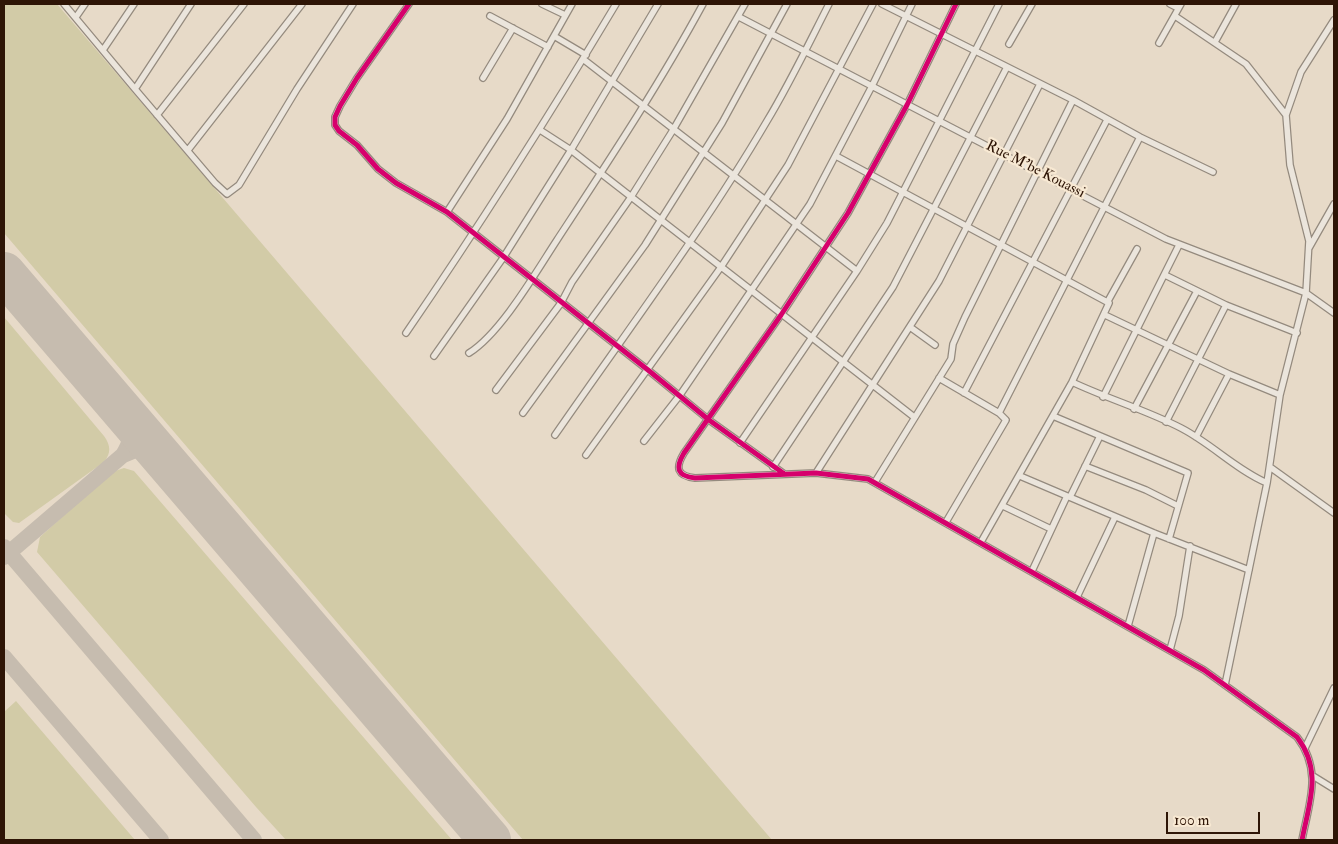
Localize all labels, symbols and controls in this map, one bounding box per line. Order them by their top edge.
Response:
street label: Rue M'be Kouassi [982,137,1088,203]
scale bar [1168,802,1262,834]
text: 100 m [1174,811,1209,830]

